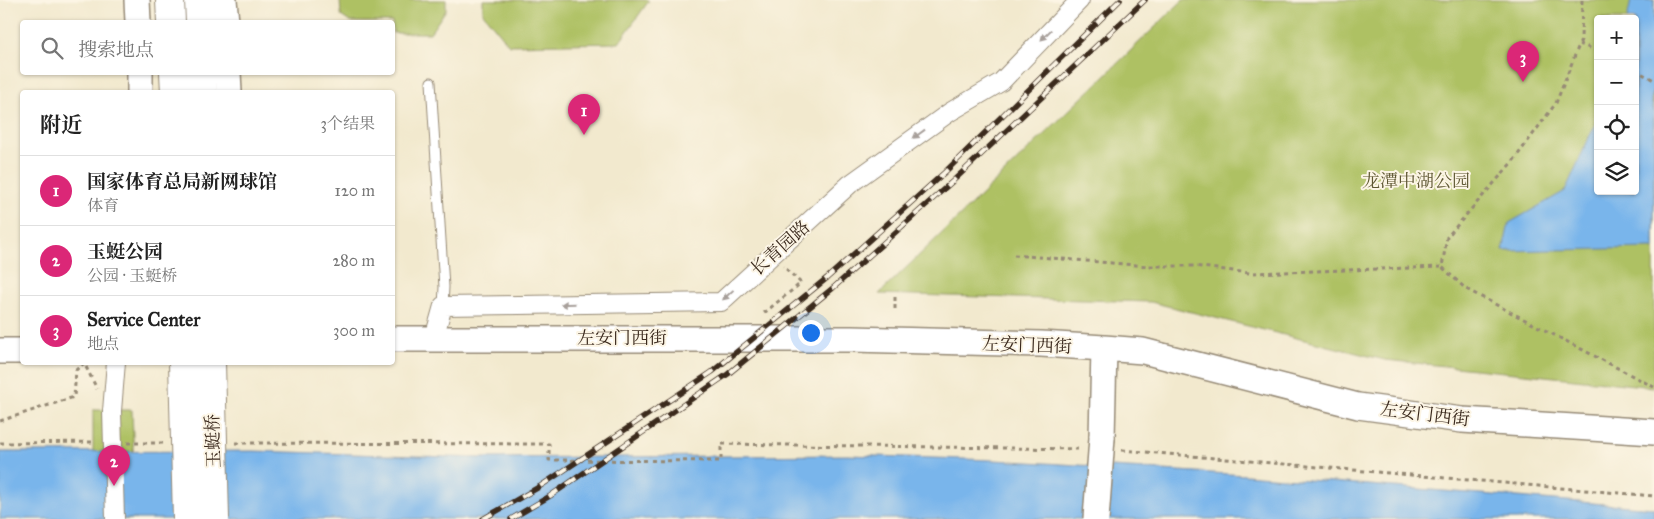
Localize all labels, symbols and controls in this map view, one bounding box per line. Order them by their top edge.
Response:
map controls [1594,15,1639,195]
button: + [1594,15,1639,60]
search box [20,20,395,75]
one-way arrow [1040,29,1052,41]
icon: search [38,34,66,62]
text: 搜索地点 [78,38,154,61]
pin: 3 [1507,41,1539,82]
button: − [1594,60,1639,105]
pin: 1 [568,94,600,135]
button: locate [1594,105,1639,150]
text: 附近 [40,112,82,138]
text: 3个结果 [321,114,375,133]
one-way arrow [912,129,926,139]
button: layers [1594,150,1639,195]
text: 国家体育总局新网球馆 [87,170,277,193]
park label: 龙潭中湖公园 [1362,170,1470,192]
text: 1 [53,181,59,200]
text: 120 m [335,181,375,200]
text: 体育 [87,196,119,215]
street label: 长青园路 [746,216,814,280]
text: 玉蜓公园 [87,240,163,263]
text: 2 [52,251,60,270]
text: 280 m [332,251,375,270]
text: 公园 · 玉蜓桥 [87,266,177,285]
one-way arrow [723,289,735,301]
one-way arrow [560,300,576,308]
text: Service Center [87,308,200,331]
your location [798,320,824,346]
text: 3 [53,321,59,340]
text: 300 m [333,321,375,340]
street label: 左安门西街 [577,327,667,349]
street label: 左安门西街 [982,332,1072,358]
text: 地点 [87,334,119,353]
street label: 左安门西街 [1379,398,1471,430]
street label: 玉蜓桥 [201,414,225,468]
pin: 2 [98,445,130,486]

